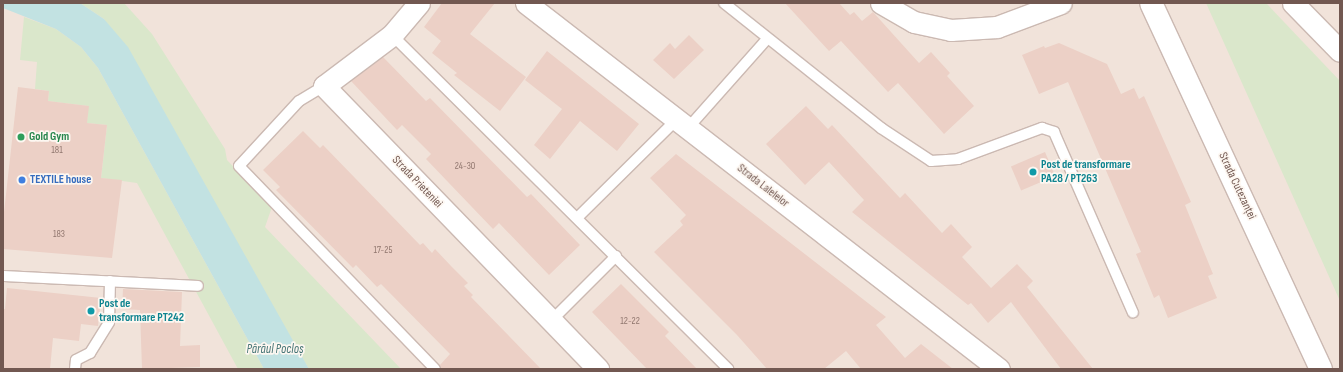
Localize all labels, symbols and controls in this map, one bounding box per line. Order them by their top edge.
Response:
place label: Gold Gym [29,130,69,144]
marker: Gold Gym [16,132,26,142]
house number: 181 [51,145,63,157]
street label: Strada Cutezanței [1215,150,1259,222]
street label: Strada Prieteniei [389,153,445,211]
place label: Post de transformare PA28 / PT263 [1041,158,1131,186]
house number: 24-30 [455,161,475,173]
street label: Strada Lalelelor [734,161,792,211]
marker: Post de transformare PA28 / PT263 [1028,167,1038,177]
place label: TEXTILE house [30,173,91,187]
marker: TEXTILE house [17,175,27,185]
house number: 183 [53,229,65,241]
house number: 17-25 [374,245,392,257]
place label: Post de transformare PT242 [99,297,184,325]
marker: Post de transformare PT242 [86,306,96,316]
house number: 12-22 [620,316,640,328]
water label: Pârâul Pocloș [246,341,304,357]

